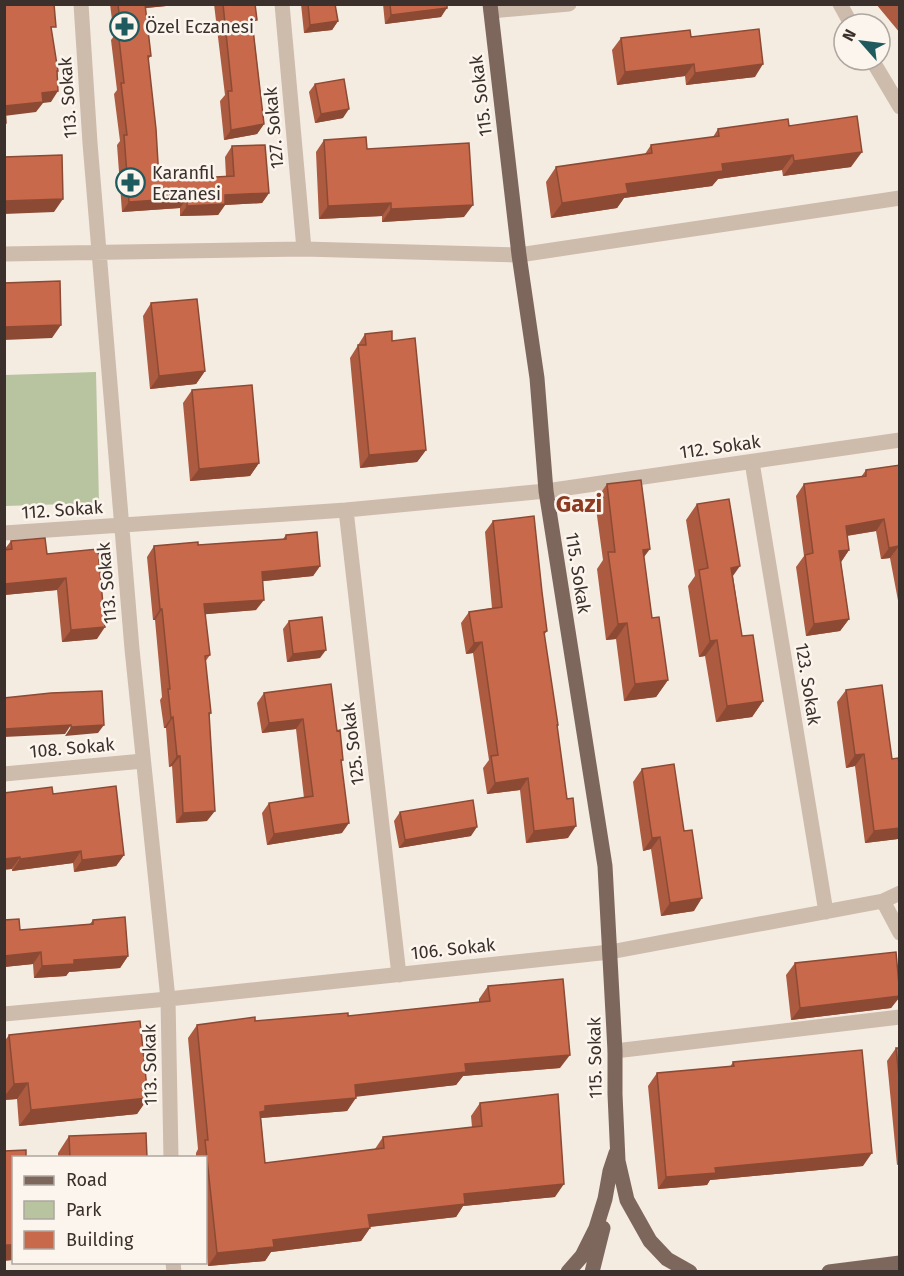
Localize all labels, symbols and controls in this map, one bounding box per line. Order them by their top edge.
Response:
pharmacy icon: Özel Eczanesi [108,11,140,43]
north arrow [832,12,892,72]
place label: Özel Eczanesi [145,16,254,38]
text: N [838,26,860,44]
street label: 115. Sokak [465,53,497,138]
street label: 113. Sokak [54,56,82,140]
street label: 127. Sokak [259,85,289,170]
place label: Karanfil Eczanesi [152,162,221,205]
pharmacy icon: Karanfil Eczanesi [115,167,147,199]
street label: 112. Sokak [678,430,763,464]
district label: Gazi [556,490,602,518]
street label: 112. Sokak [21,496,104,524]
street label: 115. Sokak [561,531,595,616]
street label: 113. Sokak [92,541,122,625]
street label: 123. Sokak [791,641,825,727]
street label: 125. Sokak [337,701,369,787]
street label: 108. Sokak [29,733,116,763]
street label: 106. Sokak [410,934,497,964]
street label: 115. Sokak [583,1016,607,1099]
street label: 113. Sokak [138,1023,162,1106]
legend [12,1156,207,1264]
text: Road [66,1169,108,1191]
text: Park [66,1199,102,1221]
text: Building [66,1229,134,1251]

